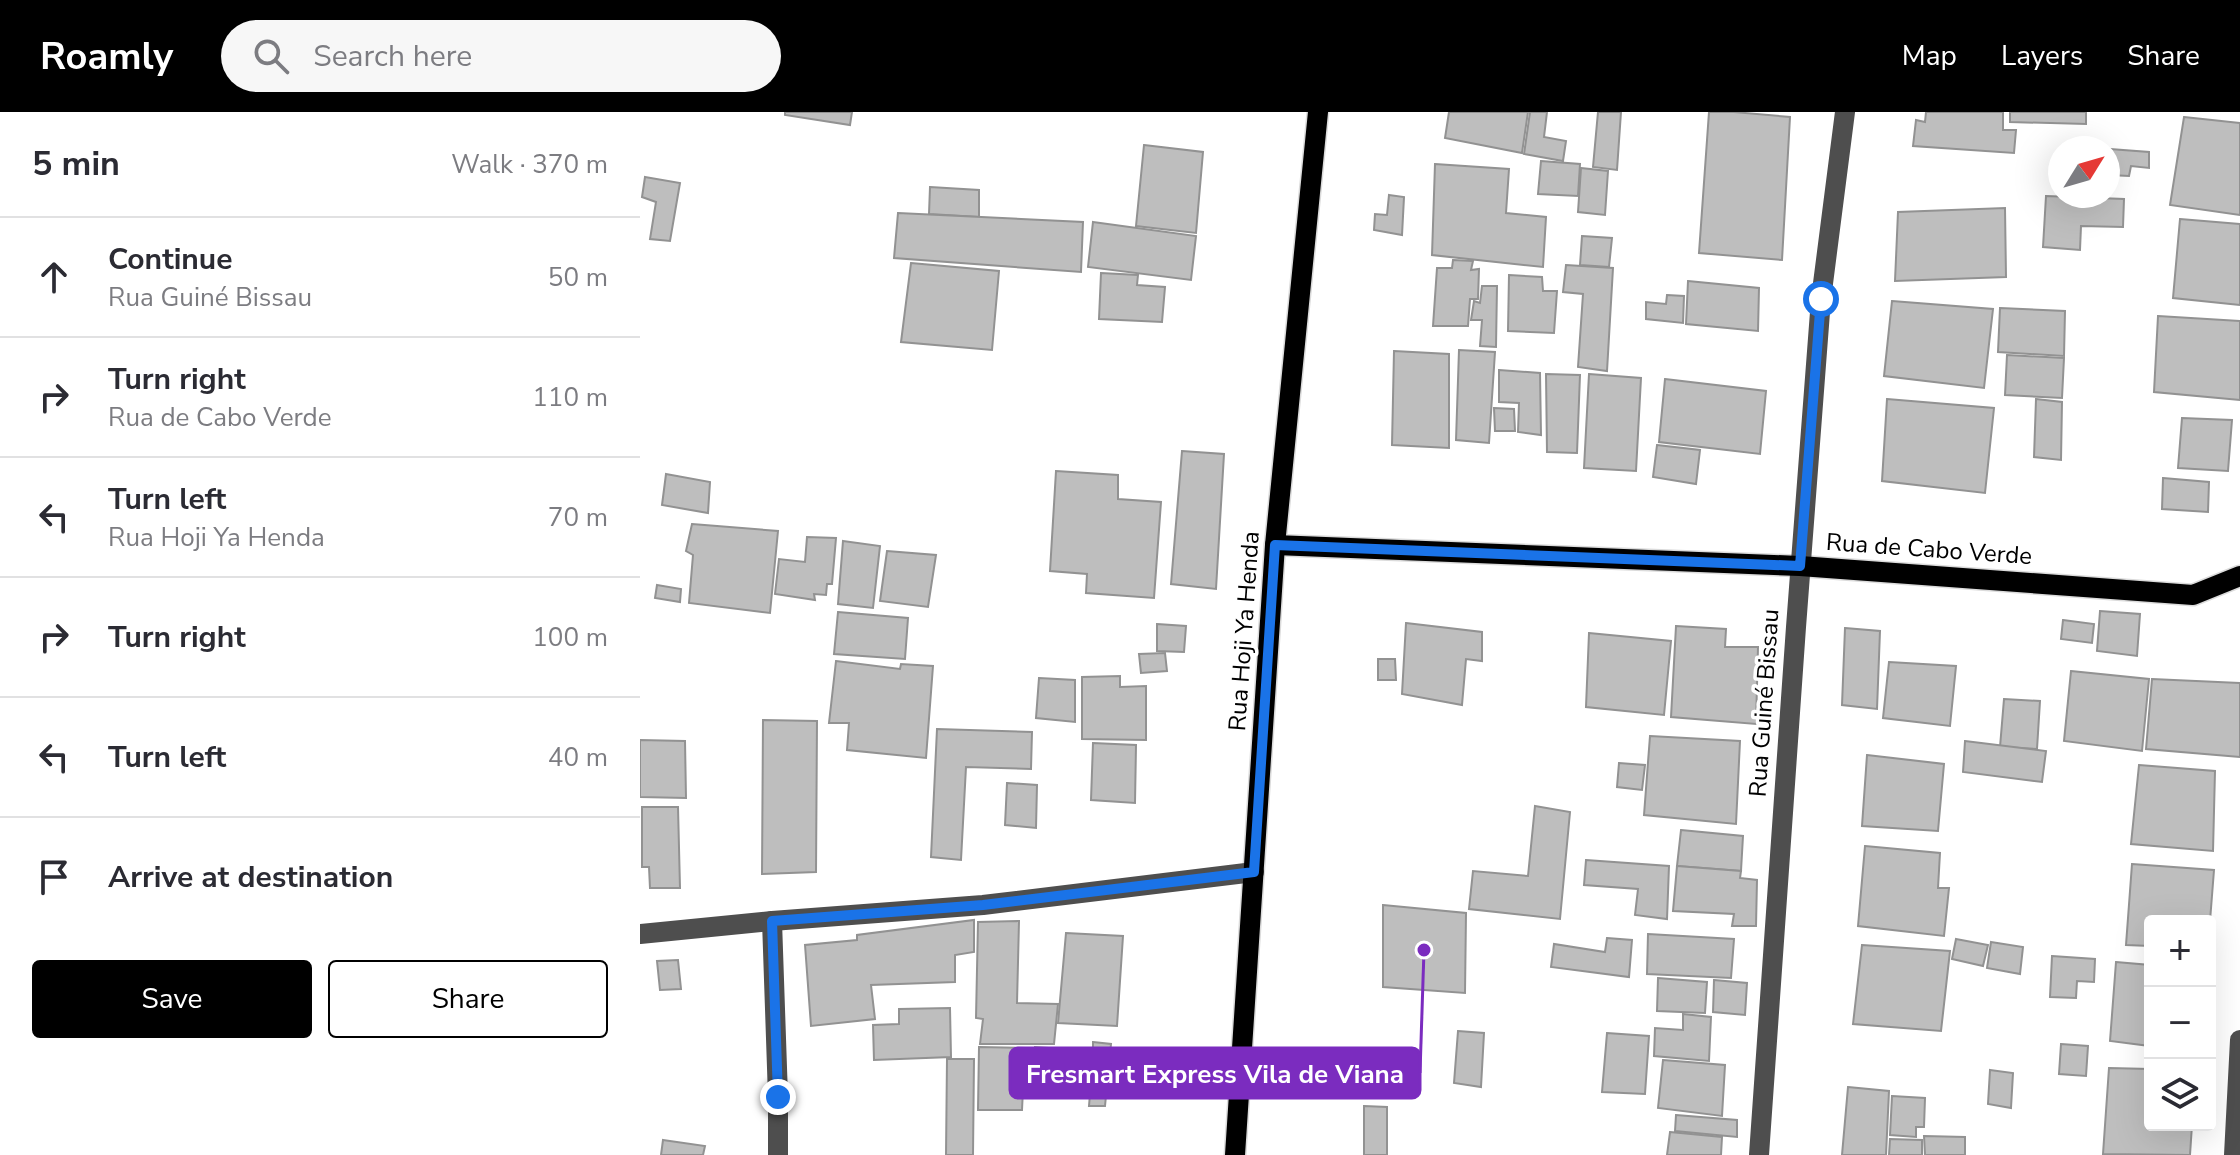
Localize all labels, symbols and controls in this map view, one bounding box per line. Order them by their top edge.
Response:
search box [221,20,781,92]
text: Roamly [40,31,173,82]
icon: search [249,34,293,78]
text: Search here [313,36,472,77]
text: Map [1902,37,1957,75]
text: Layers [2001,37,2083,75]
text: Share [2127,37,2200,75]
north arrow [2048,136,2120,208]
text: 5 min [32,141,120,187]
text: Walk · 370 m [451,147,608,182]
text: Continue [108,239,233,280]
icon: ahead [32,255,76,299]
text: 50 m [548,260,608,295]
text: Rua Guiné Bissau [108,280,312,315]
route start [1803,281,1839,317]
text: Turn right [108,359,246,400]
icon: right [32,375,76,419]
text: 110 m [532,380,608,415]
text: Rua de Cabo Verde [108,400,332,435]
text: Turn left [108,479,226,520]
icon: left [32,495,76,539]
text: 70 m [548,500,608,535]
text: Rua Hoji Ya Henda [108,520,325,555]
street label: Rua de Cabo Verde [1825,526,2033,572]
street label: Rua Hoji Ya Henda [1221,530,1267,732]
street label: Rua Guiné Bissau [1741,608,1787,798]
icon: right [32,615,76,659]
text: Turn right [108,617,246,658]
text: 100 m [532,620,608,655]
icon: left [32,735,76,779]
text: Turn left [108,737,226,778]
text: 40 m [548,740,608,775]
icon: arrive [32,855,76,899]
text: Arrive at destination [108,857,393,898]
map controls [2144,915,2216,1131]
button: + [2144,915,2216,987]
button: Save [32,960,312,1038]
button: Share [328,960,608,1038]
button: − [2144,987,2216,1059]
callout: Fresmart Express Vila de Viana [1010,1048,1420,1098]
text: Fresmart Express Vila de Viana [1026,1057,1404,1092]
button: layers [2144,1059,2216,1131]
route end [760,1079,796,1115]

